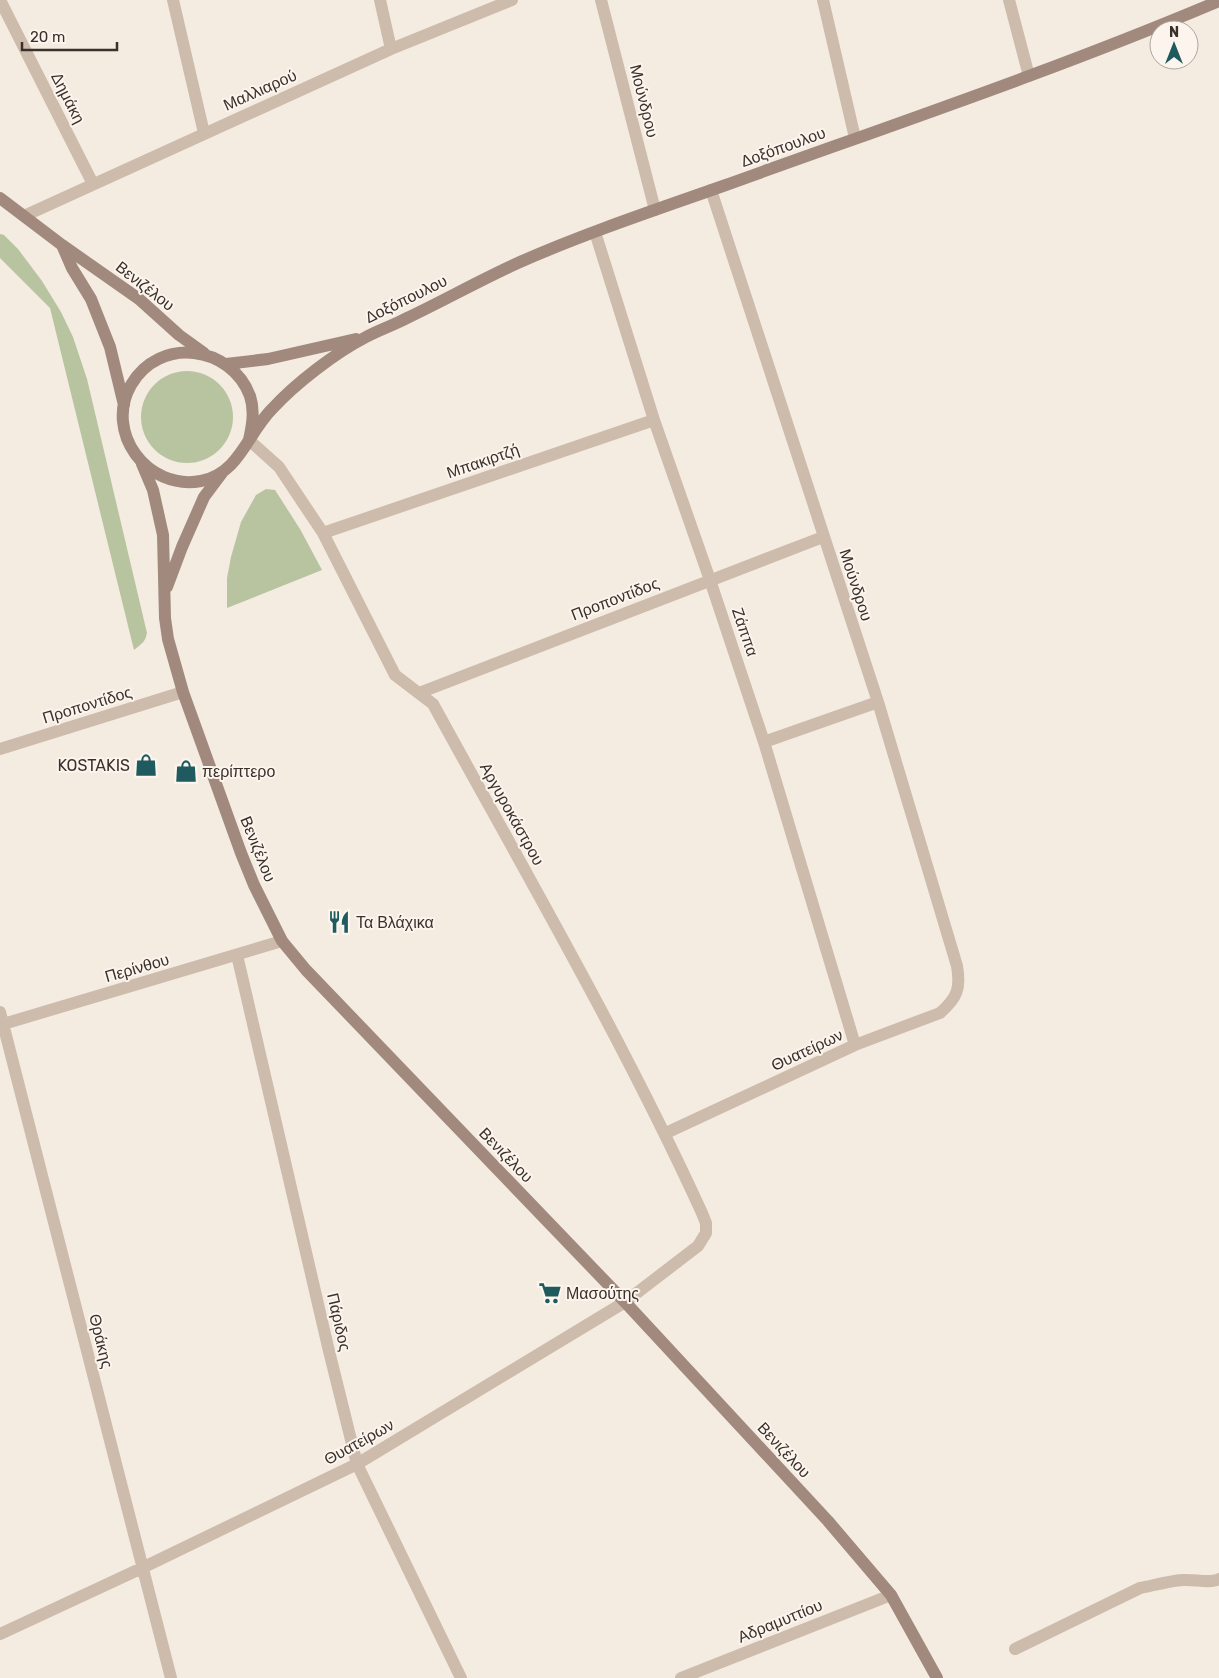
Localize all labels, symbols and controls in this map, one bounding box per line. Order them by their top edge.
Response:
scale bar [22,20,118,52]
north arrow [1149,20,1199,70]
text: N [1169,24,1179,41]
text: 20 m [30,28,65,46]
street label: Μούνδρου [626,62,662,140]
street label: Μαλλιαρού [220,65,300,115]
street label: Δημάκη [47,69,89,127]
street label: Δοξόπουλου [738,123,828,171]
street label: Βενιζέλου [112,257,178,315]
street label: Δοξόπουλου [362,271,450,327]
street label: Μπακιρτζή [444,440,522,482]
street label: Μούνδρου [835,547,877,623]
street label: Προποντίδος [568,573,662,624]
street label: Ζάππα [728,605,762,659]
street label: Προποντίδος [40,682,134,728]
shop icon: KOSTAKIS [133,752,159,778]
place label: KOSTAKIS [58,756,130,775]
shop icon: περίπτερο [173,758,199,784]
street label: Αργυροκάστρου [476,759,548,869]
place label: περίπτερο [202,762,275,781]
street label: Βενιζέλου [236,813,280,885]
restaurant icon: Τα Βλάχικα [326,909,352,935]
place label: Τα Βλάχικα [356,913,434,932]
street label: Περίνθου [103,950,171,986]
street label: Θυατείρων [768,1025,846,1075]
street label: Βενιζέλου [475,1124,537,1186]
supermarket icon: Μασούτης [537,1280,563,1306]
place label: Μασούτης [566,1284,639,1303]
street label: Πάριδος [323,1291,355,1353]
street label: Θράκης [85,1312,117,1370]
street label: Θυατείρων [321,1415,397,1469]
street label: Βενιζέλου [754,1418,814,1482]
street label: Αδραμυττίου [735,1595,825,1647]

